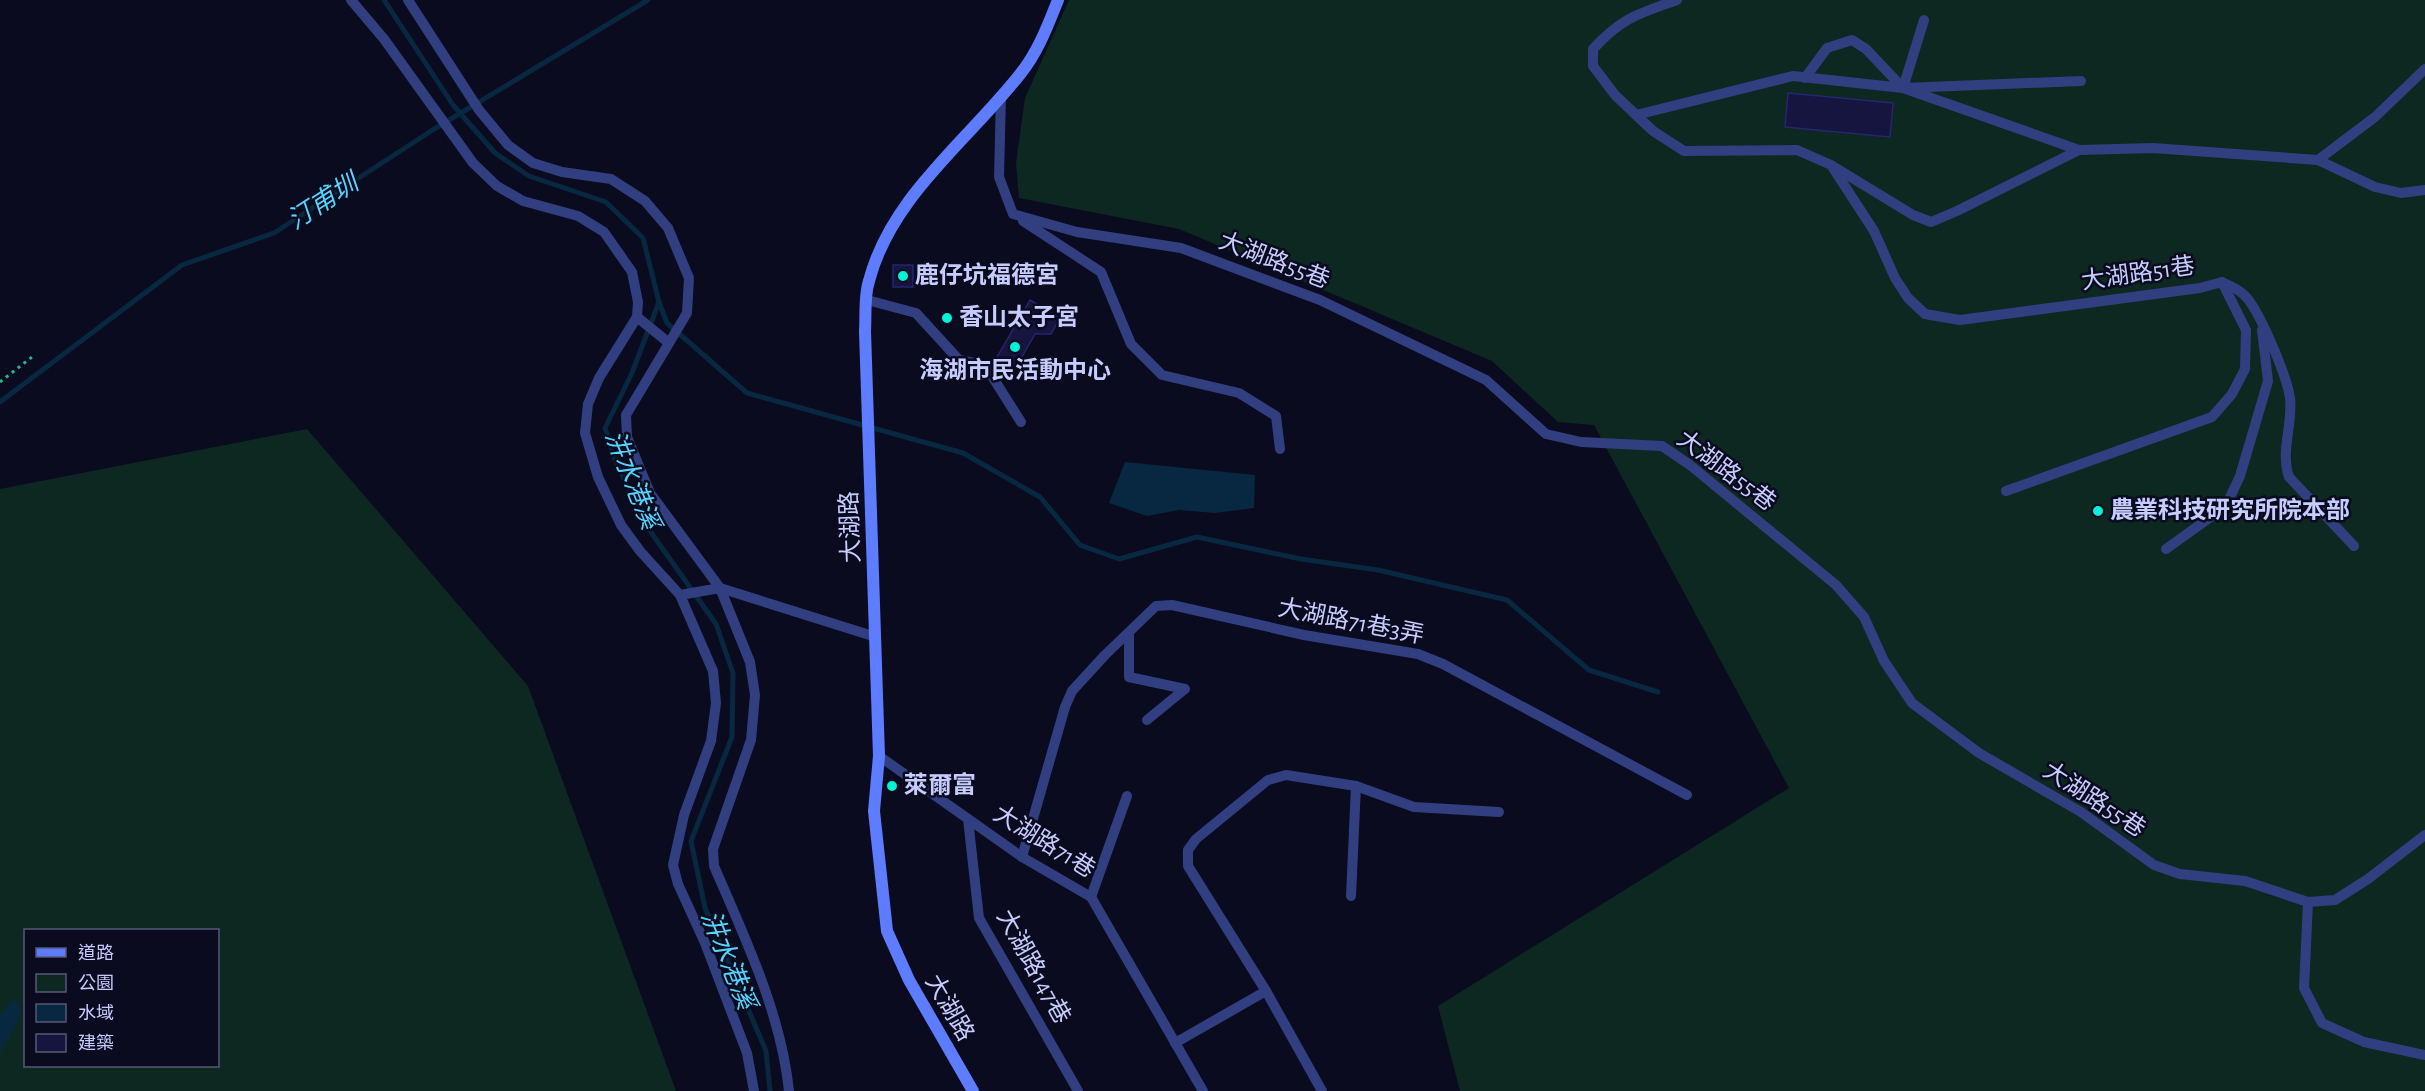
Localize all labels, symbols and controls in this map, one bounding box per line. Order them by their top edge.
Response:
water label: 汀甫圳 [283,167,366,234]
street label: 大湖路55巷 [1216,227,1333,293]
street label: 大湖路51巷 [2079,252,2196,294]
place label: 鹿仔坑福德宮 [915,262,1059,288]
marker: 鹿仔坑福德宮 [896,269,910,283]
place label: 香山太子宮 [959,304,1079,330]
marker: 香山太子宮 [940,311,954,325]
marker: 海湖市民活動中心 [1008,340,1022,354]
place label: 海湖市民活動中心 [919,357,1111,383]
street label: 大湖路55巷 [1672,425,1781,516]
water label: 汫水港溪 [600,427,666,537]
street label: 大湖路 [836,491,864,563]
place label: 農業科技研究所院本部 [2110,497,2350,523]
marker: 農業科技研究所院本部 [2091,504,2105,518]
street label: 大湖路71巷3弄 [1276,594,1426,648]
street label: 大湖路55巷 [2039,757,2150,842]
place label: 萊爾富 [904,772,976,798]
marker: 萊爾富 [885,779,899,793]
street label: 大湖路71巷 [989,800,1100,882]
street label: 大湖路147巷 [992,905,1076,1028]
water label: 汫水港溪 [696,907,762,1017]
legend [24,929,219,1067]
text: 道路 [78,943,114,963]
street label: 大湖路 [921,970,979,1045]
text: 公園 [78,974,114,993]
text: 水域 [78,1004,114,1023]
text: 建築 [78,1033,114,1053]

